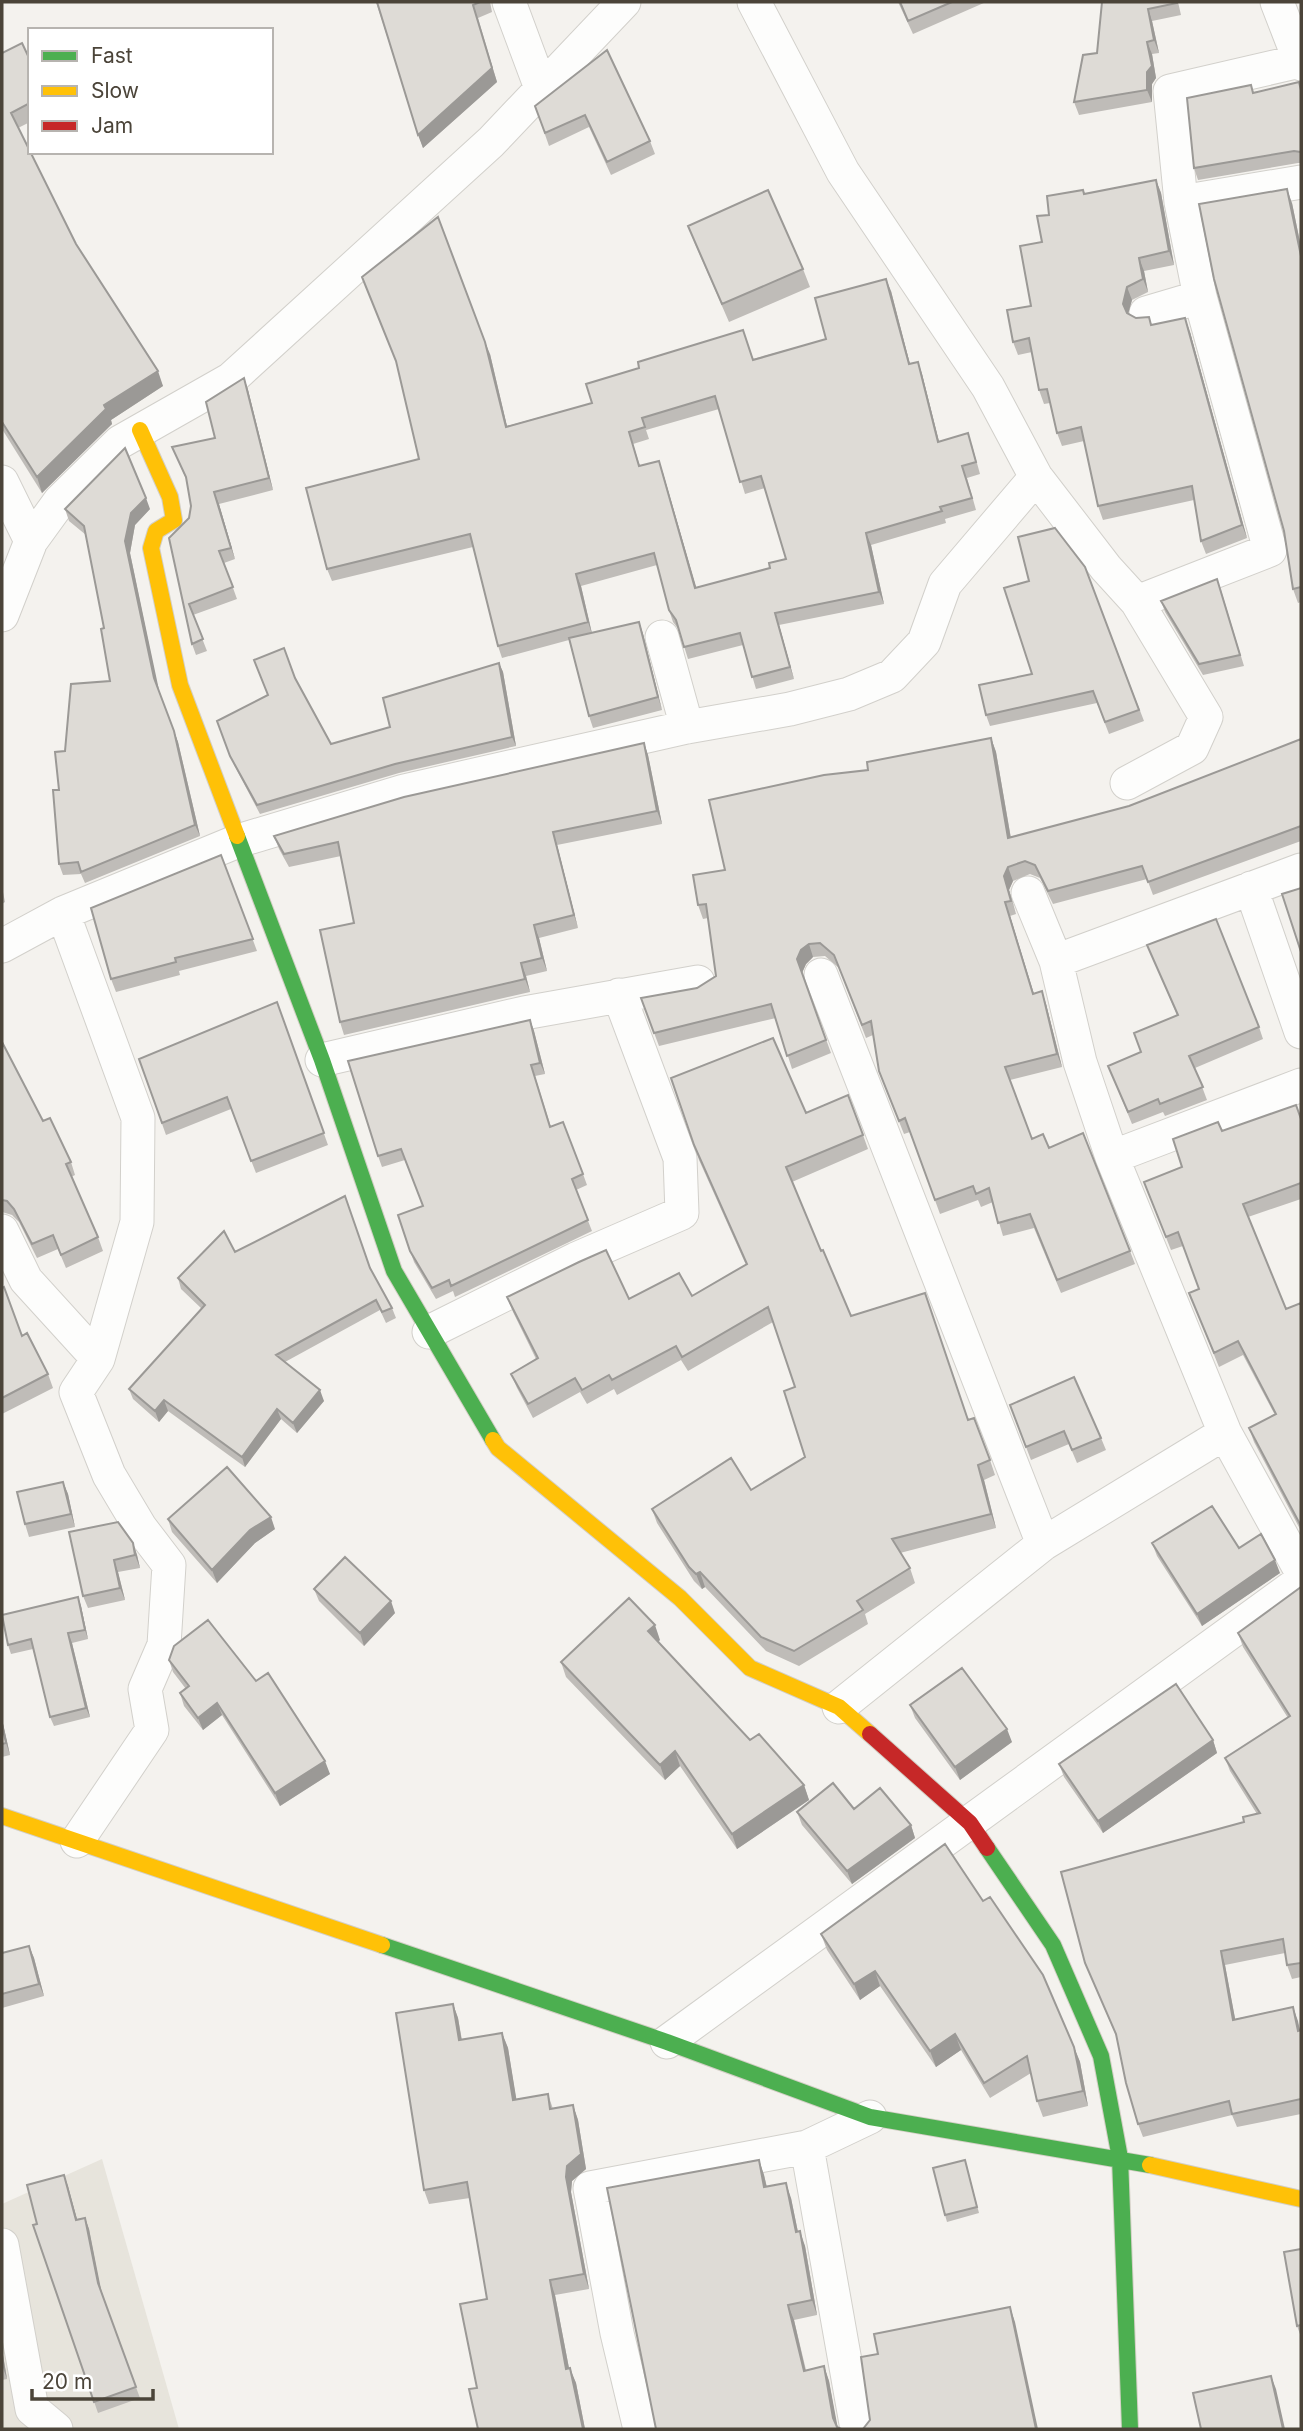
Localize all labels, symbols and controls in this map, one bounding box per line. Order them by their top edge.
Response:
legend [28,28,273,154]
text: Fast [91,43,133,68]
text: Slow [91,78,139,103]
text: Jam [91,113,133,138]
scale bar [32,2358,152,2402]
text: 20 m [42,2369,92,2394]

